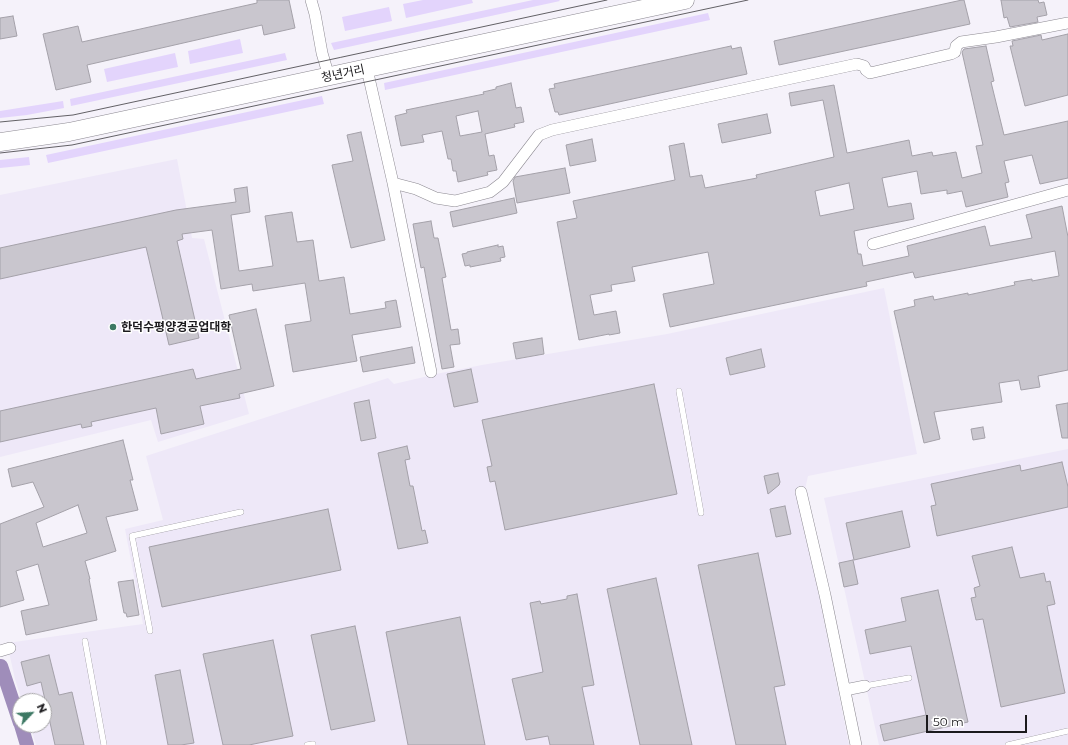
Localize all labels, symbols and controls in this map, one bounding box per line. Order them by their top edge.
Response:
street label: 청년거리 [320,62,366,86]
place label: 한덕수평양경공업대학 [121,320,231,334]
marker: 한덕수평양경공업대학 [108,322,118,332]
north arrow [12,693,52,733]
text: N [34,701,50,715]
scale bar [928,707,1029,733]
text: 50 m [933,714,964,729]

